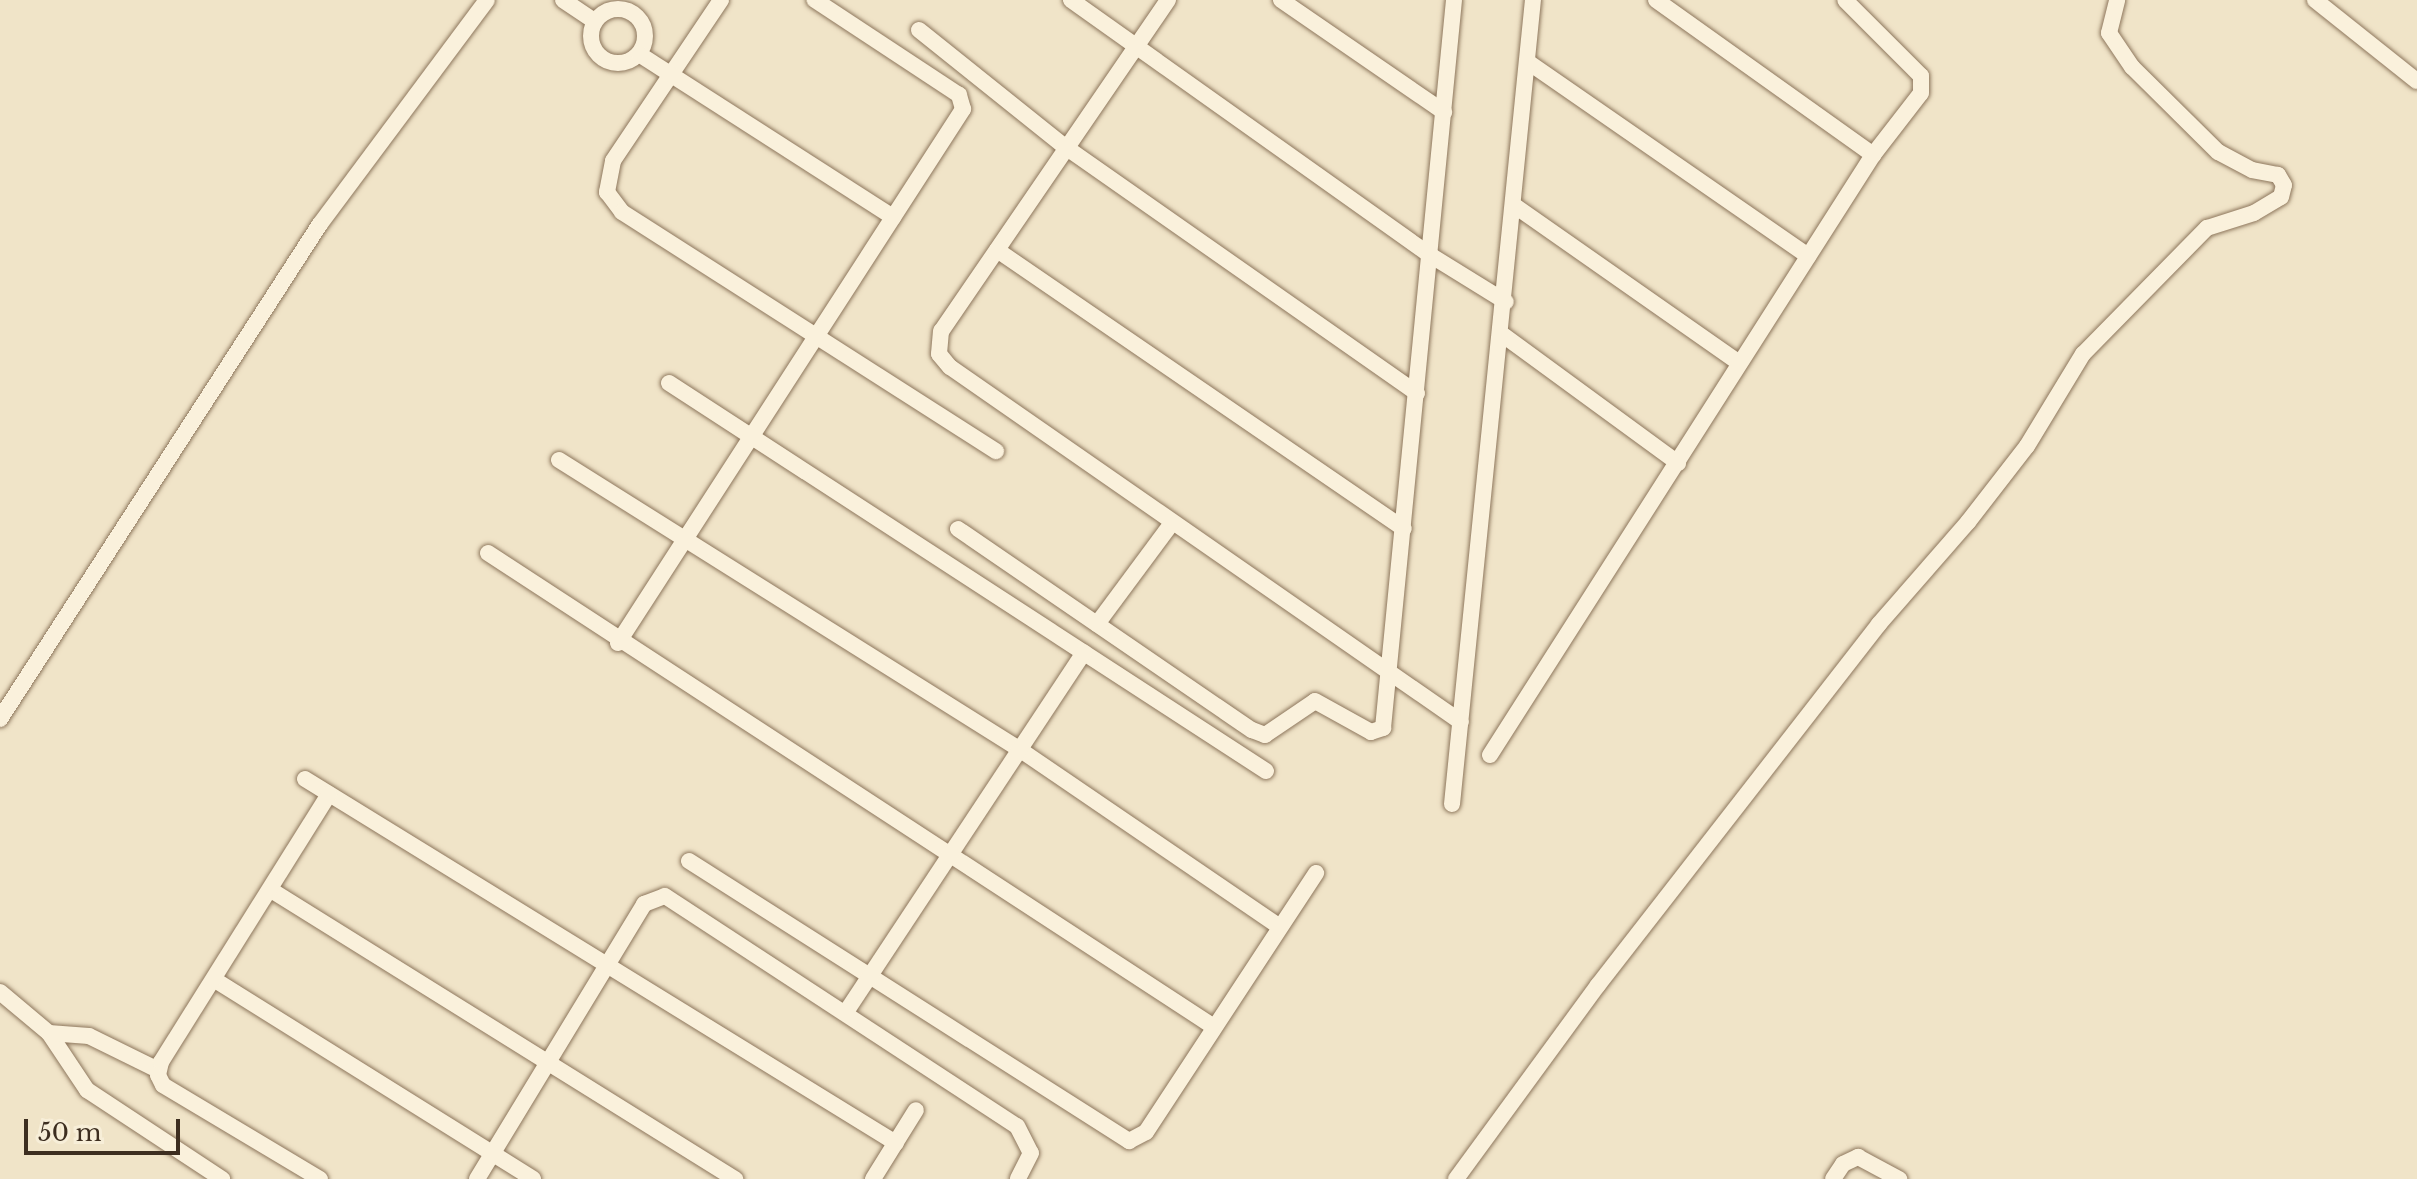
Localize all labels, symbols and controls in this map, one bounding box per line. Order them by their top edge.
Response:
scale bar [28,1103,184,1153]
text: 50 m [38,1118,101,1147]

